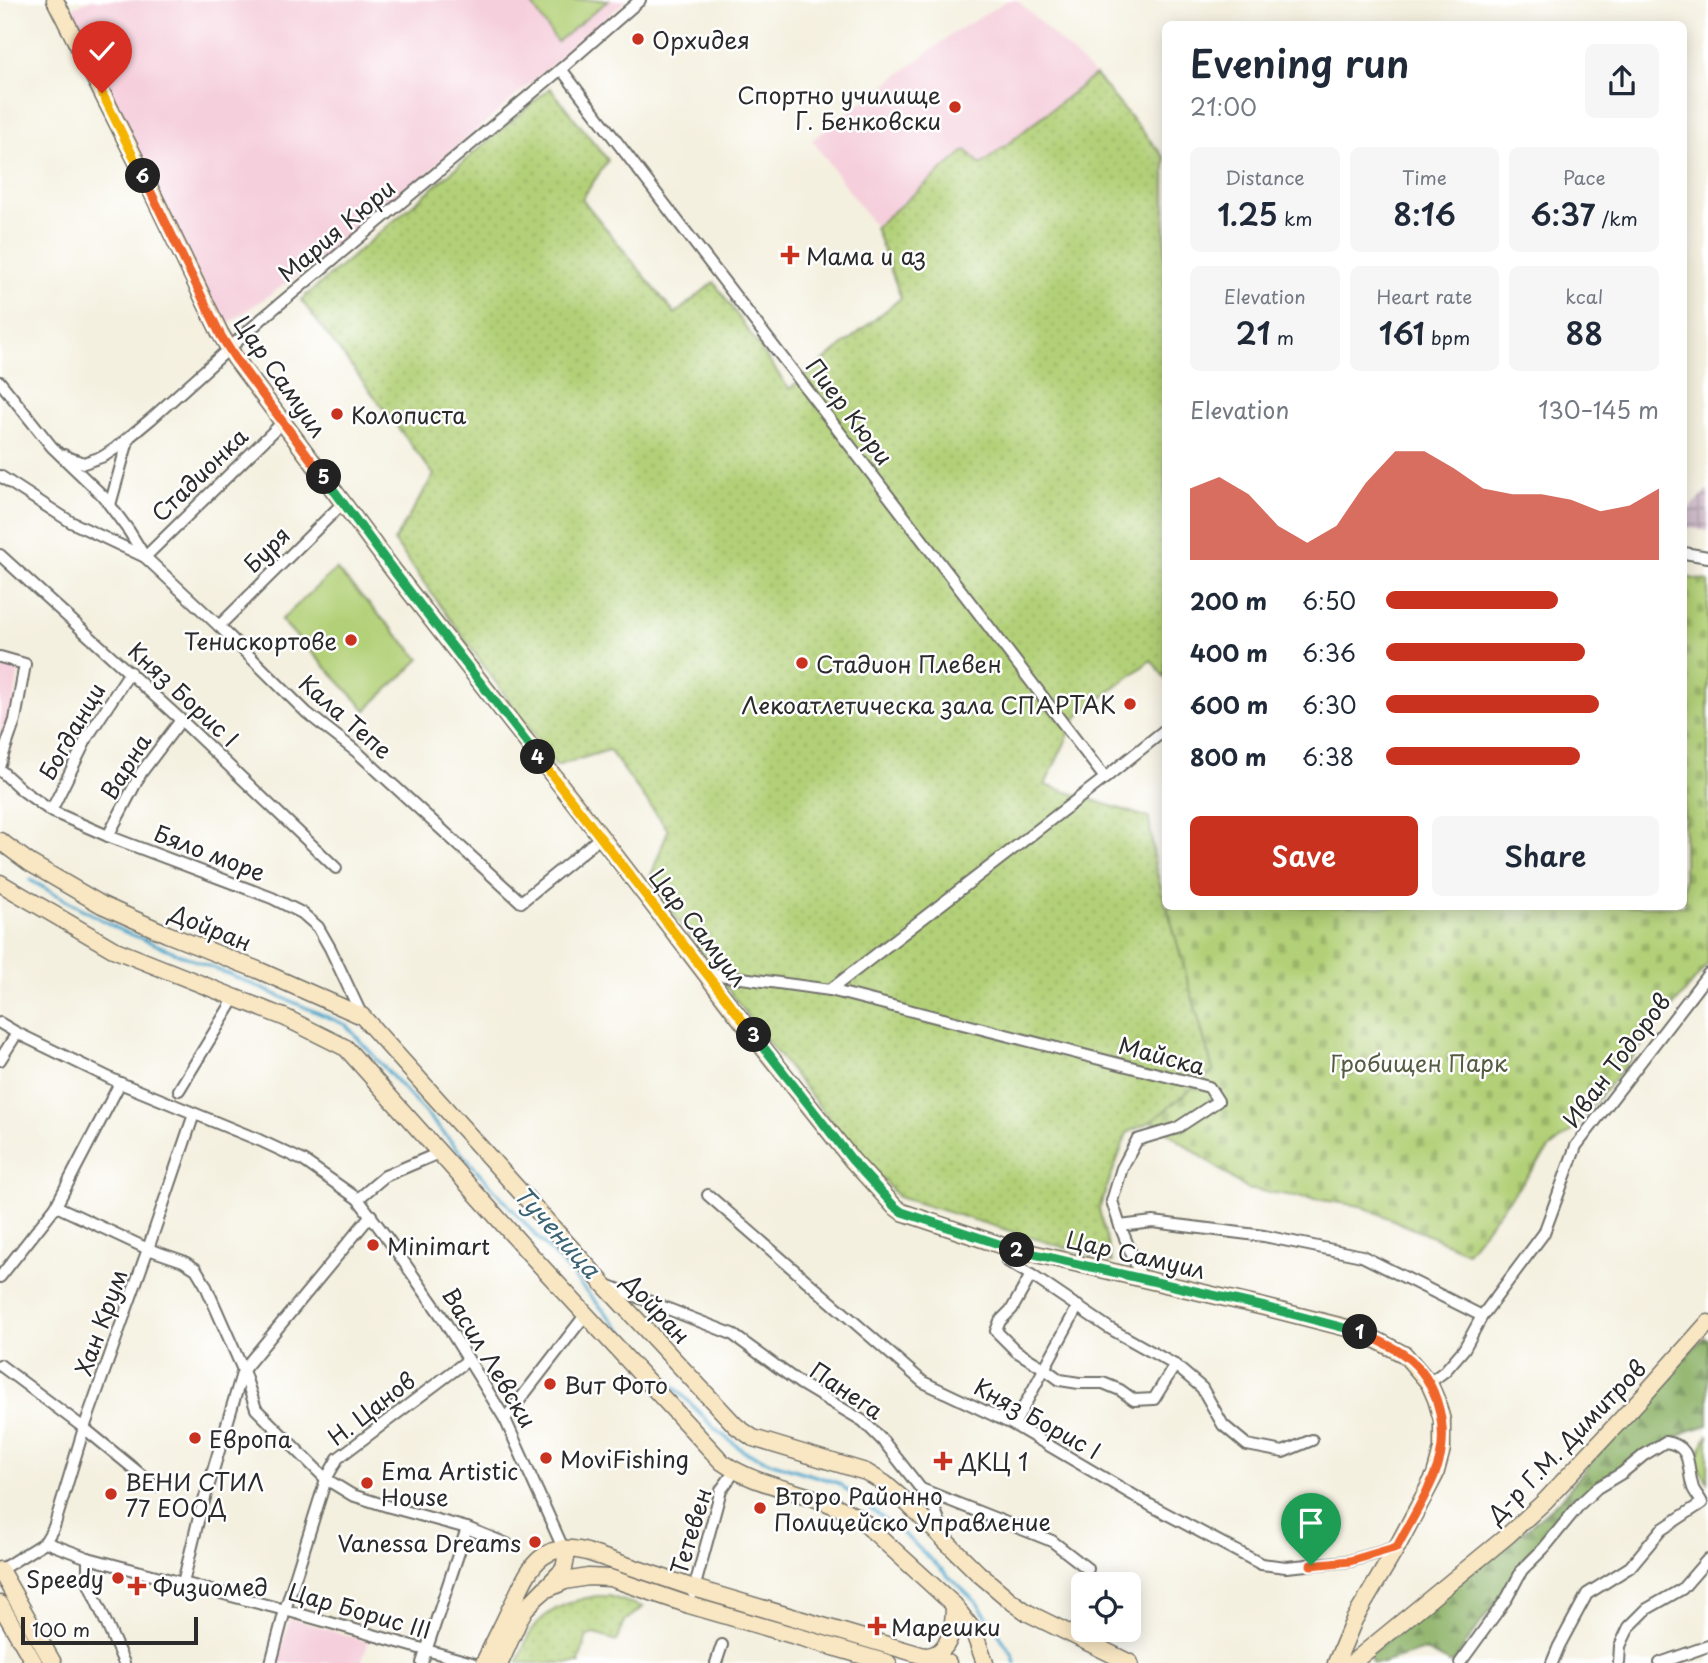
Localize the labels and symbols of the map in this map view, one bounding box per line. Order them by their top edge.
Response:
pin [72,21,132,93]
place label: Орхидея [652,22,750,57]
marker: Орхидея [630,31,646,47]
place label: Спортно училище Г. Бенковски [737,77,941,138]
marker: Спортно училище Г. Бенковски [947,99,963,115]
pin: 6 [125,158,160,194]
street label: Мария Кюри [270,170,402,290]
place label: Мама и аз [806,238,926,273]
marker: Мама и аз [780,245,800,265]
street label: Цар Самуил [226,308,336,444]
street label: Пиер Кюри [798,350,902,472]
place label: Колописта [351,397,466,432]
marker: Колописта [329,406,345,422]
street label: Стадионка [143,418,256,529]
pin: 5 [306,460,342,494]
street label: Буря [234,517,298,581]
place label: Тенискортове [184,623,337,658]
marker: Тенискортове [343,632,359,648]
street label: Княз Борис I [121,633,247,755]
place label: Стадион Плевен [816,646,1002,681]
marker: Стадион Плевен [794,655,810,671]
street label: Кала Тепе [292,665,400,767]
street label: Богданци [29,676,113,786]
place label: Лекоатлетическа зала СПАРТАК [741,687,1116,722]
marker: Лекоатлетическа зала СПАРТАК [1122,696,1138,712]
street label: Варна [91,725,159,806]
pin: 4 [520,740,556,774]
street label: Бяло море [149,815,271,889]
street label: Цар Самуил [642,860,757,994]
street label: Дойран [164,894,257,959]
street label: Иван Тодоров [1554,985,1678,1135]
pin: 3 [736,1018,772,1052]
street label: Майска [1115,1027,1210,1083]
park label: Гробищен Парк [1330,1045,1508,1080]
water label: Тученица [507,1177,610,1286]
street label: Цар Самуил [1063,1221,1209,1287]
place label: Minimart [387,1228,490,1263]
pin: 2 [1000,1232,1034,1268]
marker: Minimart [365,1237,381,1253]
street label: Хан Крум [65,1264,135,1380]
street label: Дойран [614,1264,699,1351]
street label: Васил Левски [434,1280,546,1434]
pin: 1 [1342,1314,1378,1350]
street label: Д-р Г.М. Димитров [1478,1351,1654,1532]
street label: Панега [803,1353,891,1428]
street label: Н. Цанов [320,1363,422,1453]
place label: Вит Фото [564,1367,668,1402]
street label: Княз Борис I [968,1369,1108,1467]
marker: Вит Фото [542,1376,558,1392]
place label: Европа [209,1421,292,1456]
marker: Европа [187,1430,203,1446]
place label: MoviFishing [560,1441,689,1476]
place label: ДКЦ 1 [958,1444,1028,1479]
marker: MoviFishing [538,1450,554,1466]
marker: ДКЦ 1 [933,1451,953,1471]
place label: Ema Artistic House [381,1453,518,1514]
place label: ВЕНИ СТИЛ 77 ЕООД [125,1464,264,1525]
marker: Ema Artistic House [359,1475,375,1491]
place label: Второ Районно Полицейско Управление [774,1478,1051,1539]
street label: Тетевен [660,1483,720,1579]
marker: ВЕНИ СТИЛ 77 ЕООД [103,1486,119,1502]
pin [1281,1493,1341,1565]
marker: Второ Районно Полицейско Управление [752,1500,768,1516]
place label: Vanessa Dreams [337,1525,521,1560]
marker: Vanessa Dreams [527,1534,543,1550]
place label: Speedy [26,1561,104,1596]
place label: Физиомед [153,1569,268,1604]
marker: Speedy [110,1570,126,1586]
street label: Цар Борис III [285,1573,435,1647]
marker: Физиомед [127,1576,147,1596]
place label: Марешки [891,1609,1001,1644]
scale bar [21,1614,198,1646]
marker: Марешки [869,1618,885,1634]

